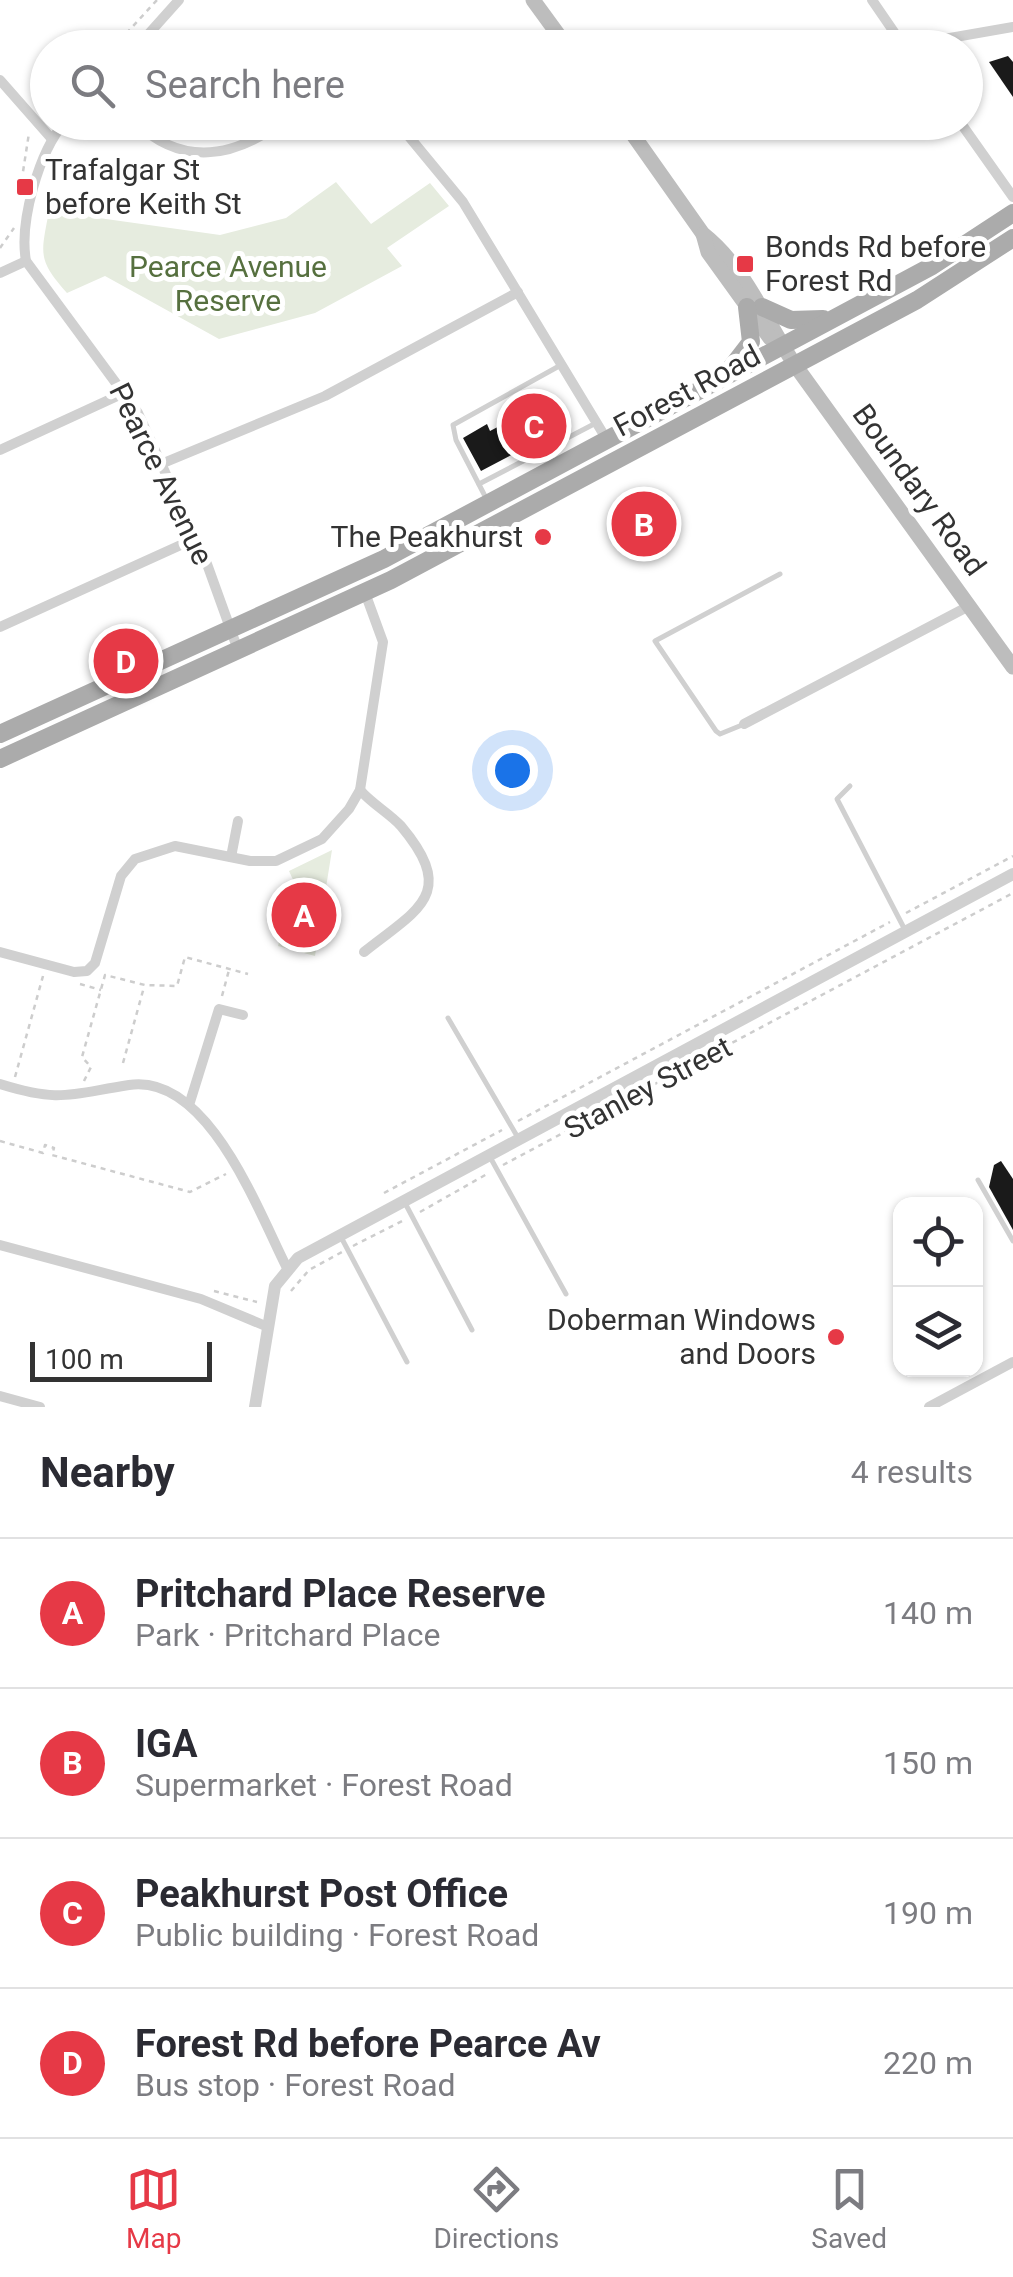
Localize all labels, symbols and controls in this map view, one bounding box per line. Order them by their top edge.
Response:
search box [30,30,983,140]
icon: search [65,58,120,113]
text: Search here [145,63,345,107]
place label: Trafalgar St before Keith St [45,152,242,221]
marker: Trafalgar St before Keith St [14,176,36,198]
place label: Bonds Rd before Forest Rd [765,229,986,298]
park label: Pearce Avenue Reserve [129,249,327,318]
marker: Bonds Rd before Forest Rd [734,253,756,275]
street label: Forest Road [608,337,766,444]
street label: Pearce Avenue [102,377,221,570]
pin: C [502,388,566,464]
street label: Boundary Road [846,397,993,582]
pin: B [612,486,676,562]
place label: The Peakhurst [331,519,523,554]
marker: The Peakhurst [532,526,554,548]
pin: D [94,624,158,698]
your location [487,745,538,796]
pin: A [272,878,336,952]
street label: Stanley Street [558,1029,737,1146]
map controls [893,1197,983,1377]
button: locate [893,1197,983,1287]
button: layers [893,1287,983,1377]
place label: Doberman Windows and Doors [547,1302,816,1371]
marker: Doberman Windows and Doors [825,1326,847,1348]
scale bar [30,1337,212,1382]
text: 100 m [45,1343,124,1376]
text: Nearby [40,1448,175,1497]
text: 4 results [851,1453,973,1491]
text: Pritchard Place Reserve [135,1572,545,1616]
text: A [62,1594,83,1632]
text: 140 m [883,1594,973,1632]
text: Park · Pritchard Place [135,1616,440,1654]
text: IGA [135,1722,198,1766]
text: B [62,1744,83,1782]
text: 150 m [883,1744,973,1782]
text: Supermarket · Forest Road [135,1766,513,1804]
text: Peakhurst Post Office [135,1872,508,1916]
text: C [62,1894,83,1932]
text: 190 m [883,1894,973,1932]
text: Public building · Forest Road [135,1916,539,1954]
text: Forest Rd before Pearce Av [135,2022,601,2066]
text: D [62,2044,83,2082]
text: 220 m [883,2044,973,2082]
text: Bus stop · Forest Road [135,2066,456,2104]
tab: Map [126,2162,181,2255]
tab: Directions [433,2162,559,2255]
tab: Saved [811,2162,887,2255]

